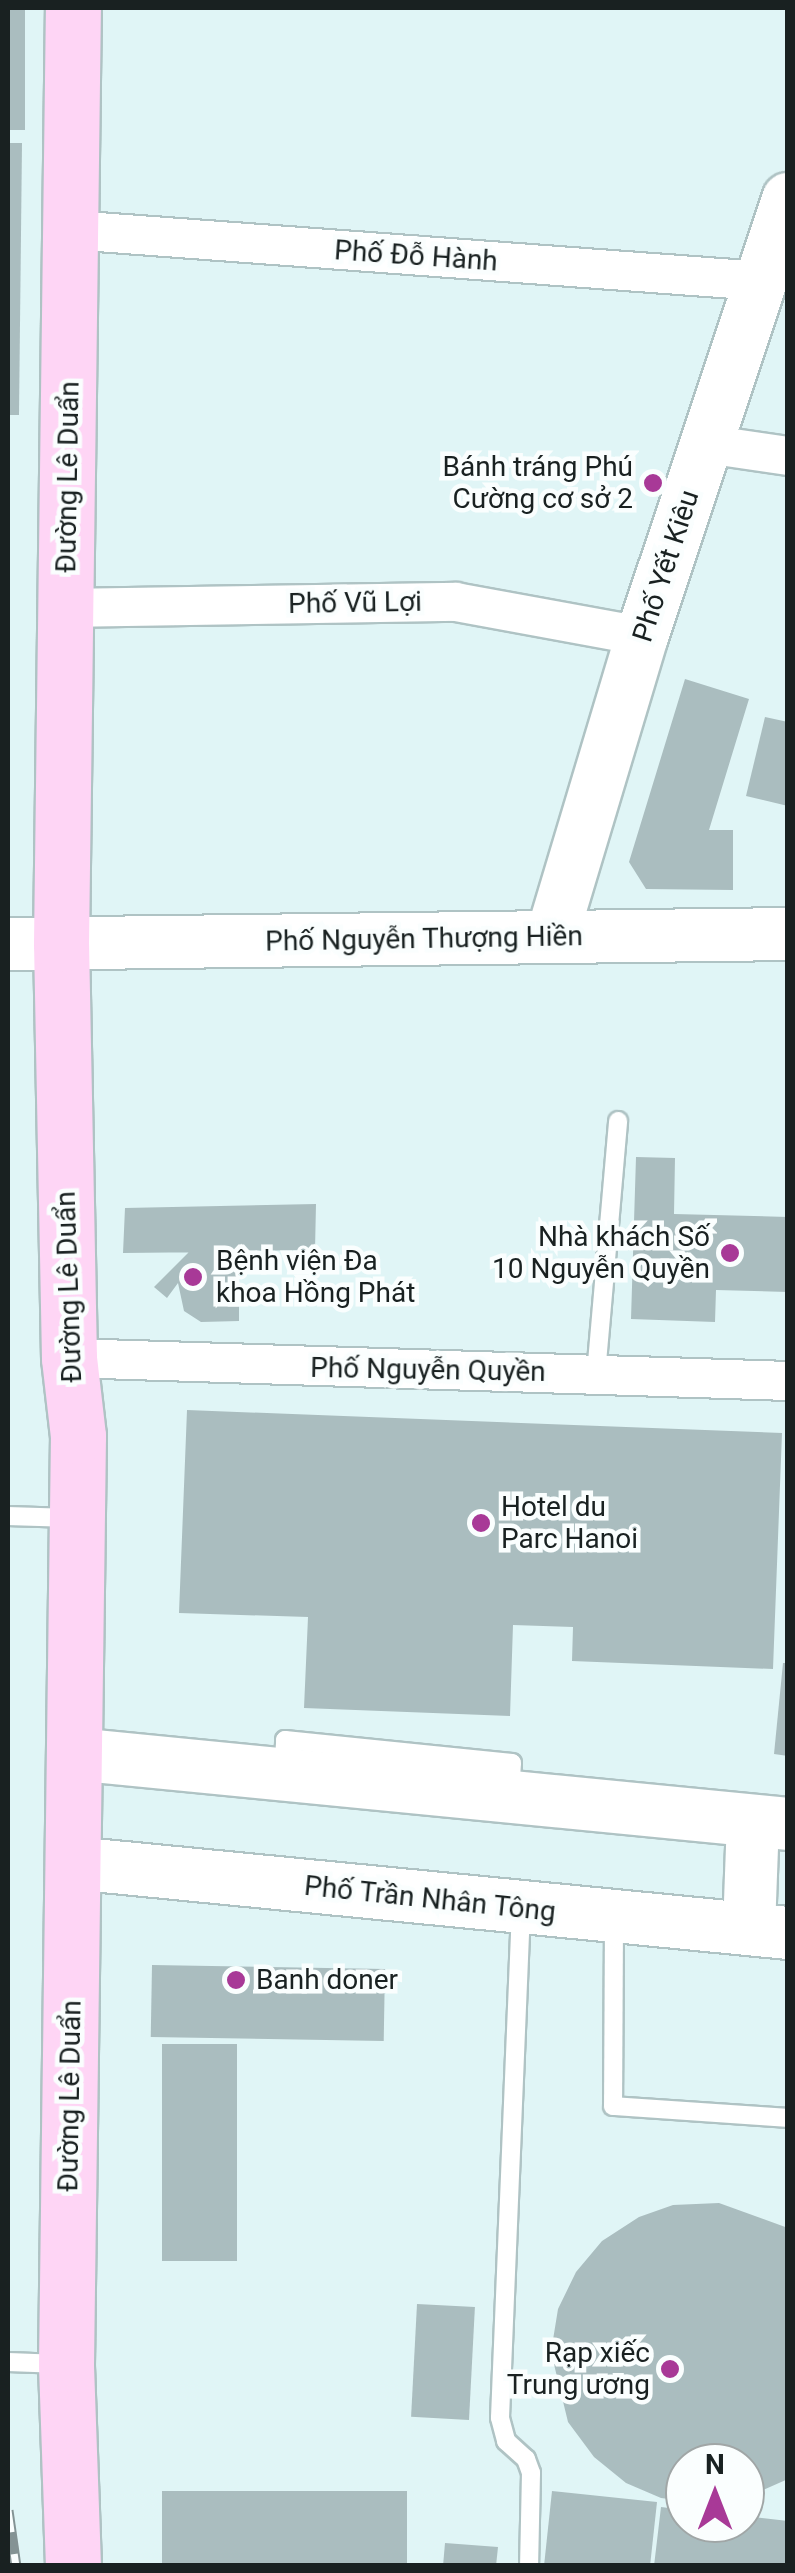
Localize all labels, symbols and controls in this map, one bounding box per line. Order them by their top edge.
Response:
street label: Phố Đỗ Hành [333,234,499,278]
street label: Đường Lê Duẩn [50,381,86,573]
place label: Bánh tráng Phú Cường cơ sở 2 [443,450,633,516]
marker: Bánh tráng Phú Cường cơ sở 2 [642,472,664,494]
street label: Phố Yết Kiêu [626,486,706,646]
street label: Phố Vũ Lợi [288,585,422,621]
street label: Phố Nguyễn Thượng Hiền [265,919,583,959]
street label: Đường Lê Duẩn [49,1191,89,1383]
place label: Nhà khách Số 10 Nguyễn Quyền [492,1220,710,1286]
marker: Nhà khách Số 10 Nguyễn Quyền [719,1242,741,1264]
place label: Bệnh viện Đa khoa Hồng Phát [216,1244,415,1310]
marker: Bệnh viện Đa khoa Hồng Phát [180,1264,206,1290]
street label: Phố Nguyễn Quyền [310,1351,546,1389]
place label: Hotel du Parc Hanoi [501,1490,638,1556]
marker: Hotel du Parc Hanoi [470,1512,492,1534]
street label: Phố Trần Nhân Tông [302,1869,558,1929]
place label: Banh doner [256,1963,398,1997]
marker: Banh doner [225,1969,247,1991]
street label: Đường Lê Duẩn [52,2000,88,2192]
place label: Rạp xiếc Trung ương [507,2336,650,2402]
marker: Rạp xiếc Trung ương [659,2358,681,2380]
north arrow [665,2443,765,2543]
text: N [705,2448,725,2481]

